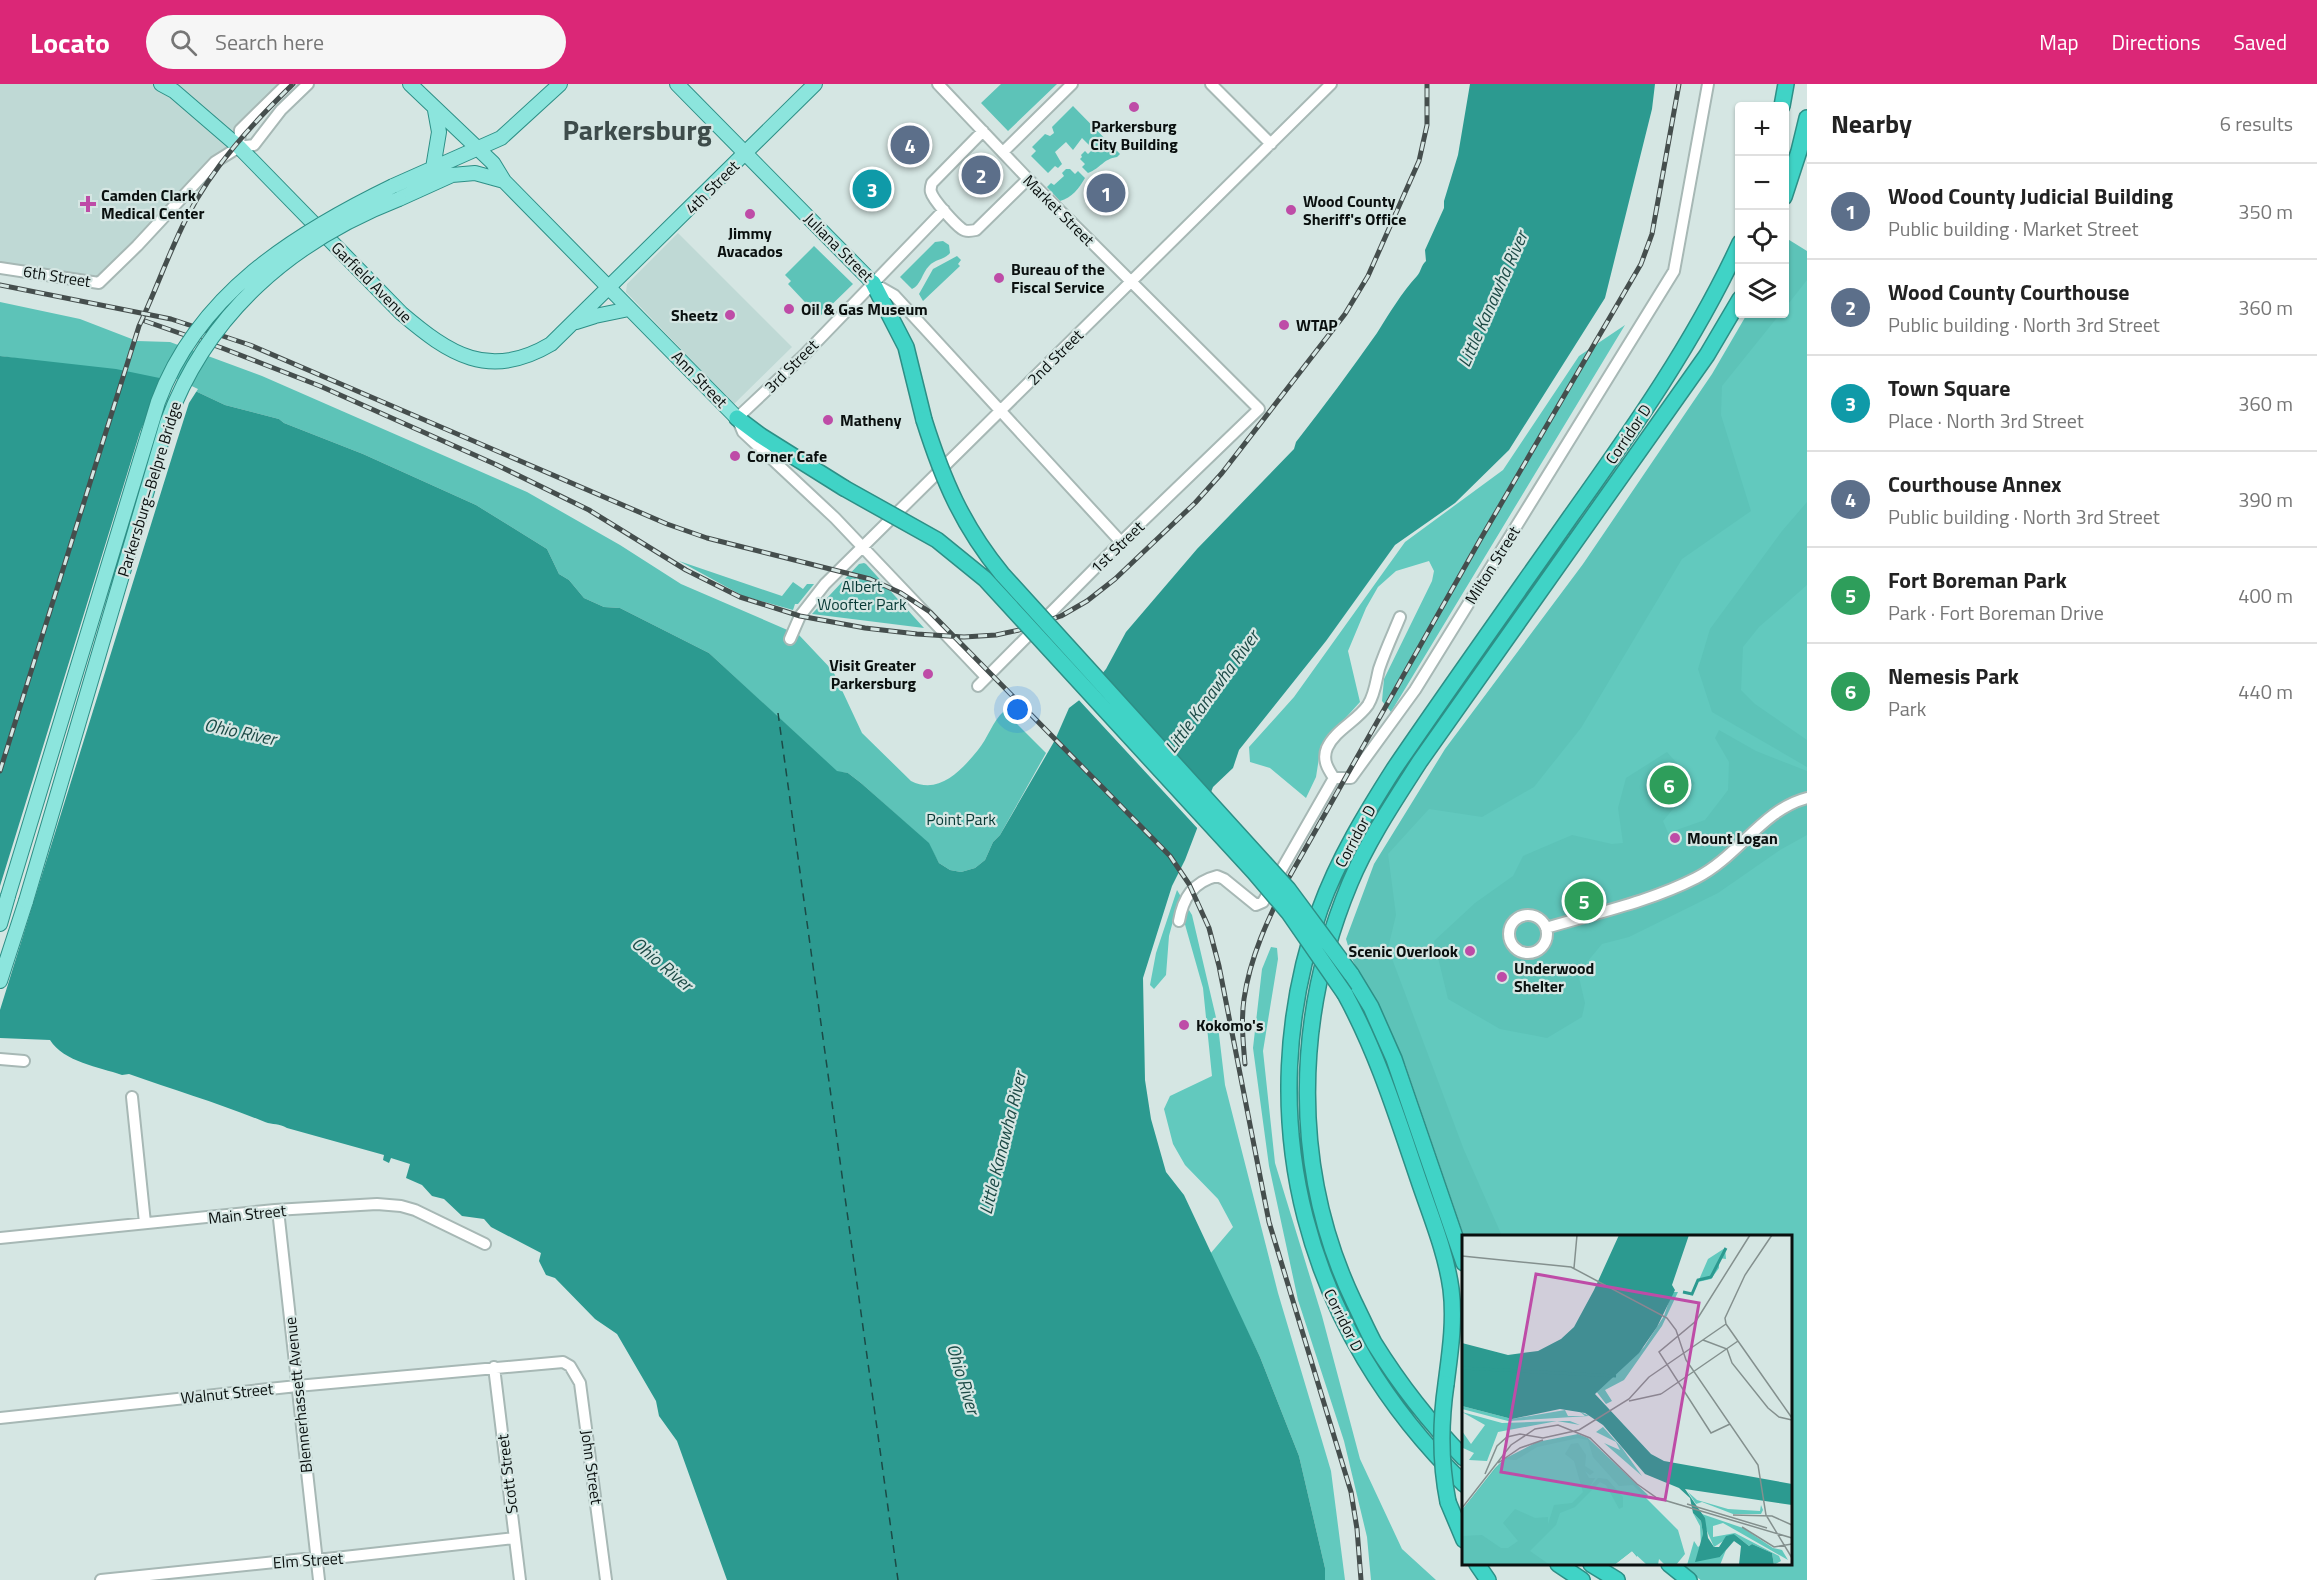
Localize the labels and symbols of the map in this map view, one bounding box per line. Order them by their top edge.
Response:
marker: Parkersburg City Building [1127,100,1141,114]
district label: Parkersburg [562,108,712,151]
place label: Parkersburg City Building [1090,114,1178,156]
pin: 4 [890,122,930,168]
pin: 2 [962,152,1000,197]
street label: 4th Street [679,154,745,220]
pin: 3 [852,166,892,212]
street label: Market Street [1018,169,1101,252]
pin: 1 [1086,170,1126,216]
place label: Camden Clark Medical Center [101,183,204,225]
place label: Wood County Sheriff's Office [1303,189,1406,231]
marker: Camden Clark Medical Center [79,195,97,213]
marker: Wood County Sheriff's Office [1284,203,1298,217]
marker: Jimmy Avacados [743,207,757,221]
street label: Juliana Street [799,207,879,287]
place label: Jimmy Avacados [717,221,783,263]
water label: Little Kanawha River [1451,225,1536,371]
street label: Garfield Avenue [326,236,418,328]
place label: Bureau of the Fiscal Service [1011,257,1105,299]
street label: 6th Street [22,259,93,293]
marker: Bureau of the Fiscal Service [992,271,1006,285]
place label: Oil & Gas Museum [801,297,928,321]
marker: Oil & Gas Museum [782,302,796,316]
place label: Sheetz [671,303,718,327]
marker: Sheetz [723,308,737,322]
place label: WTAP [1296,313,1338,337]
marker: WTAP [1277,318,1291,332]
street label: 2nd Street [1021,323,1089,391]
street label: 3rd Street [759,333,824,398]
street label: Ann Street [667,345,734,413]
street label: Parkersburg–Belpre Bridge [111,398,187,580]
street label: Corridor D [1599,399,1657,469]
place label: Matheny [840,408,902,432]
marker: Matheny [821,413,835,427]
place label: Corner Cafe [747,444,827,468]
marker: Corner Cafe [728,449,742,463]
street label: 1st Street [1085,515,1150,579]
street label: Milton Street [1458,521,1526,609]
park label: Albert Woofter Park [817,574,907,616]
water label: Little Kanawha River [1158,623,1267,759]
place label: Visit Greater Parkersburg [829,653,916,695]
marker: Visit Greater Parkersburg [921,667,935,681]
your location [1003,695,1032,724]
water label: Ohio River [202,711,281,753]
pin: 6 [1650,762,1688,808]
street label: Corridor D [1328,800,1382,872]
park label: Point Park [926,807,996,831]
place label: Mount Logan [1687,826,1778,850]
marker: Mount Logan [1668,831,1682,845]
pin: 5 [1564,878,1604,924]
water label: Ohio River [626,930,701,999]
place label: Scenic Overlook [1348,939,1459,963]
marker: Scenic Overlook [1463,944,1477,958]
place label: Underwood Shelter [1514,956,1594,998]
marker: Underwood Shelter [1495,970,1509,984]
place label: Kokomo's [1196,1013,1263,1037]
marker: Kokomo's [1177,1018,1191,1032]
water label: Little Kanawha River [972,1067,1034,1217]
street label: Main Street [207,1198,288,1230]
inset map [1462,1235,1792,1565]
street label: Corridor D [1318,1284,1370,1356]
street label: Blennerhassett Avenue [278,1316,318,1474]
water label: Ohio River [940,1340,988,1420]
street label: Walnut Street [179,1376,275,1410]
street label: John Street [575,1428,609,1506]
street label: Scott Street [490,1432,524,1515]
street label: Elm Street [272,1546,344,1574]

